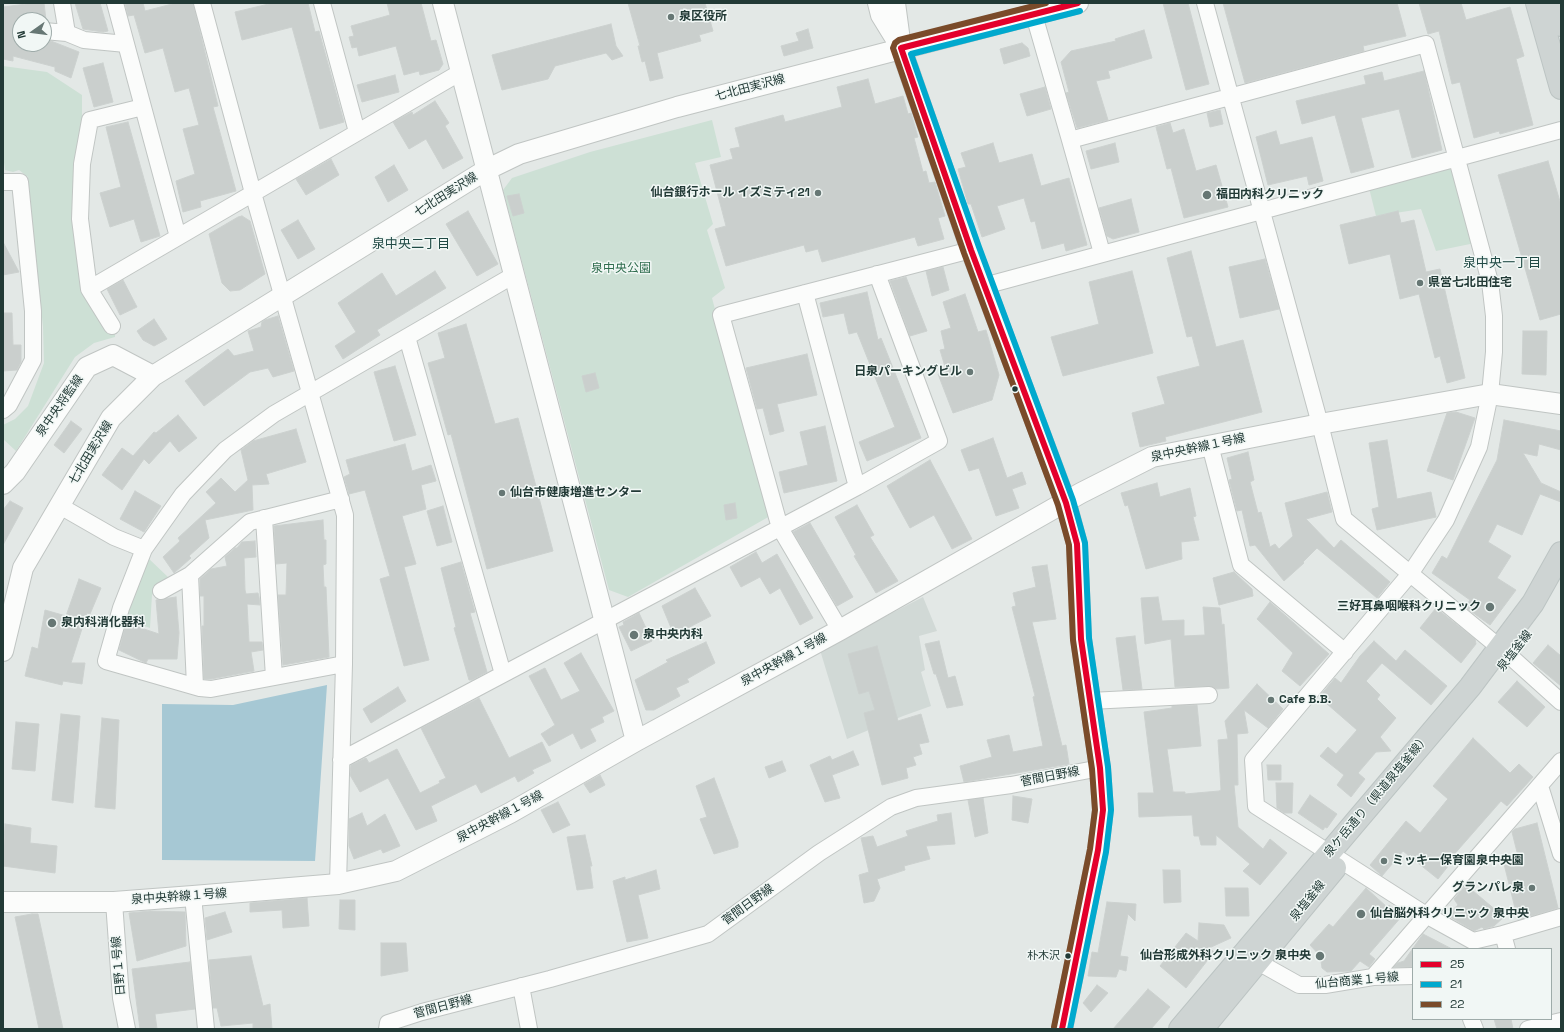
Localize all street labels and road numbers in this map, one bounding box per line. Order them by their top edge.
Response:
street label: 七北田実沢線 [713,72,787,104]
street label: 七北田実沢線 [412,170,480,220]
street label: 泉中央将監線 [33,372,87,440]
street label: 七北田実沢線 [66,418,116,488]
street label: 泉中央幹線１号線 [1150,431,1246,465]
street label: 泉塩釜線 [1495,628,1535,674]
street label: 泉中央幹線１号線 [739,630,829,690]
street label: 泉ケ岳通り（県道泉塩釜線） [1321,732,1433,860]
street label: 菅間日野線 [1019,764,1081,790]
street label: 泉中央幹線１号線 [454,788,546,846]
street label: 泉塩釜線 [1287,878,1329,924]
street label: 菅間日野線 [719,882,777,928]
street label: 泉中央幹線１号線 [131,886,227,908]
street label: 日野１号線 [109,935,129,997]
street label: 仙台商業１号線 [1315,970,1399,992]
street label: 菅間日野線 [412,992,474,1022]

